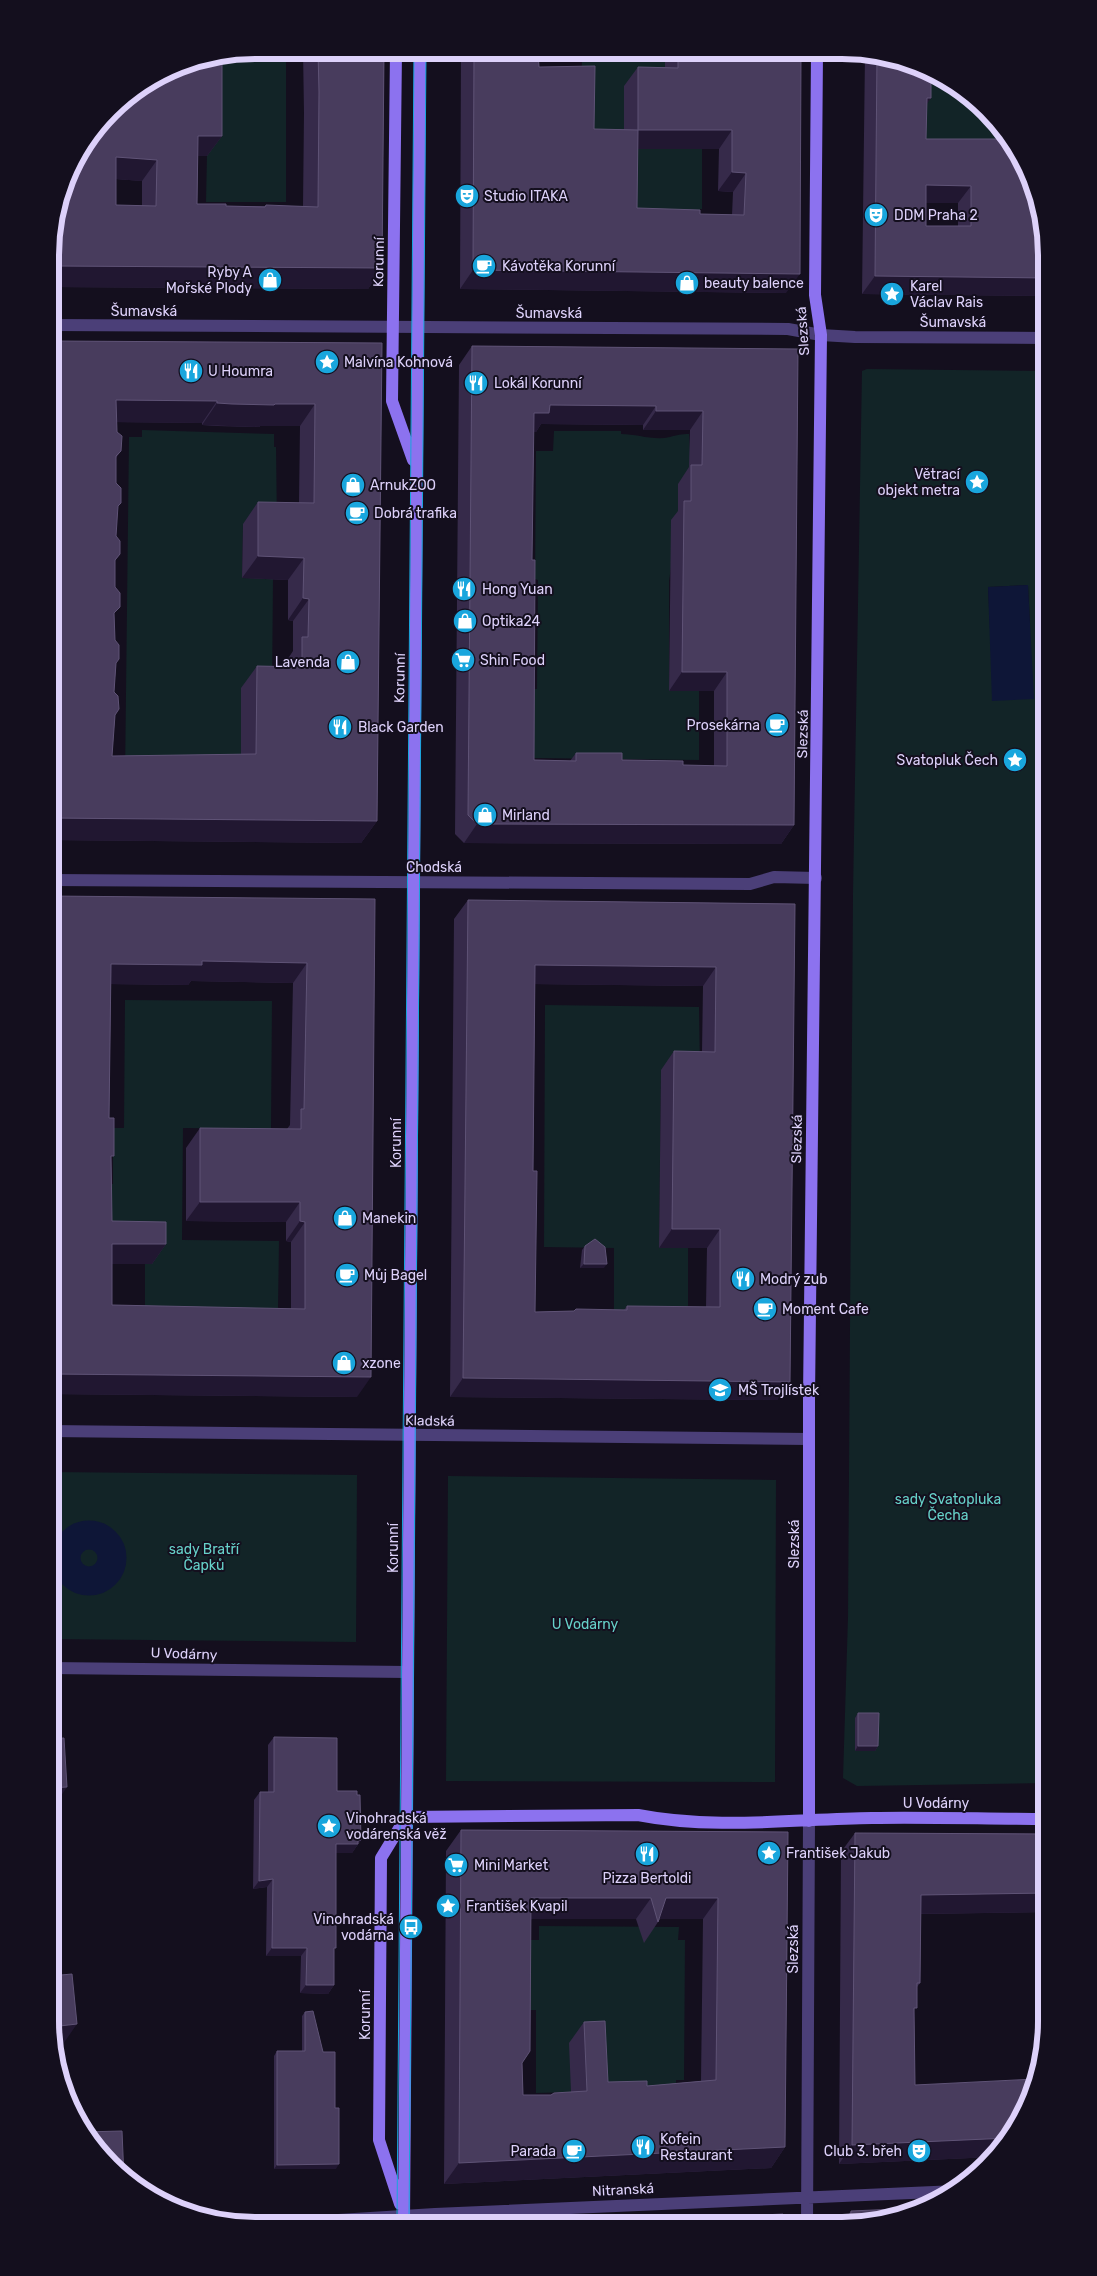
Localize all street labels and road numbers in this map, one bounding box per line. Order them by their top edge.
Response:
street label: Korunní [370,236,388,287]
street label: Šumavská [111,302,177,320]
street label: Šumavská [516,304,582,322]
street label: Slezská [793,306,813,356]
street label: Šumavská [920,313,986,331]
street label: Korunní [391,652,409,703]
street label: Slezská [794,709,812,759]
street label: Chodská [406,859,462,876]
street label: Slezská [788,1114,806,1164]
street label: Korunní [388,1117,405,1168]
street label: Kladská [405,1412,455,1430]
street label: Slezská [786,1519,803,1569]
street label: Korunní [385,1522,402,1573]
street label: U Vodárny [150,1644,218,1664]
street label: U Vodárny [903,1795,970,1812]
street label: Slezská [785,1924,802,1974]
street label: Korunní [357,1989,374,2040]
street label: Nitranská [592,2180,654,2200]

